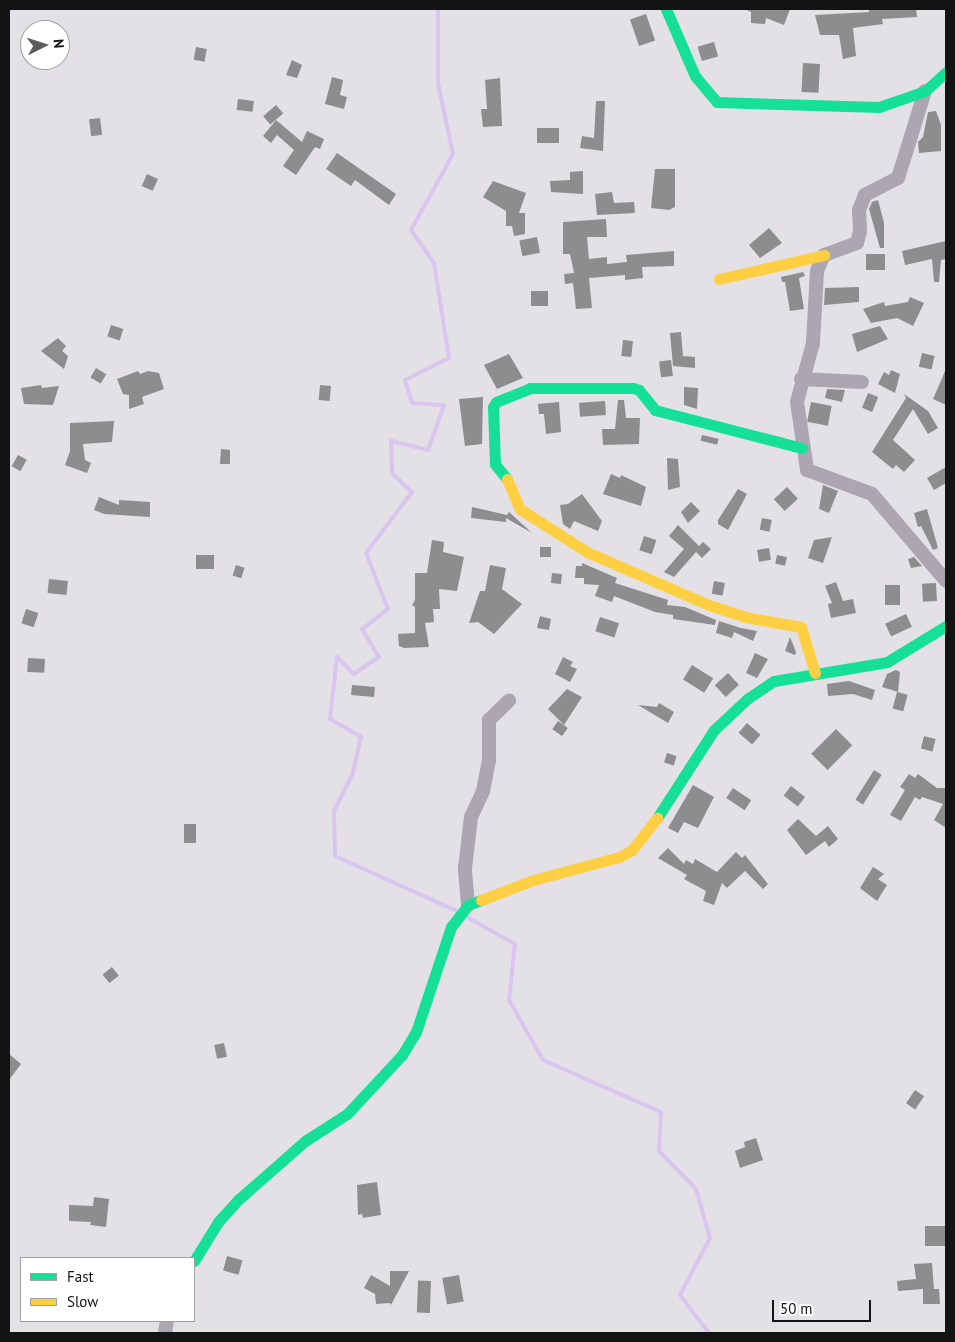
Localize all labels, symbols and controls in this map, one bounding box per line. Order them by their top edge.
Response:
north arrow [20,20,70,70]
text: N [50,38,68,49]
legend [20,1257,195,1322]
text: Fast [67,1267,94,1286]
scale bar [775,1290,874,1322]
text: Slow [67,1292,98,1311]
text: 50 m [780,1299,813,1318]

